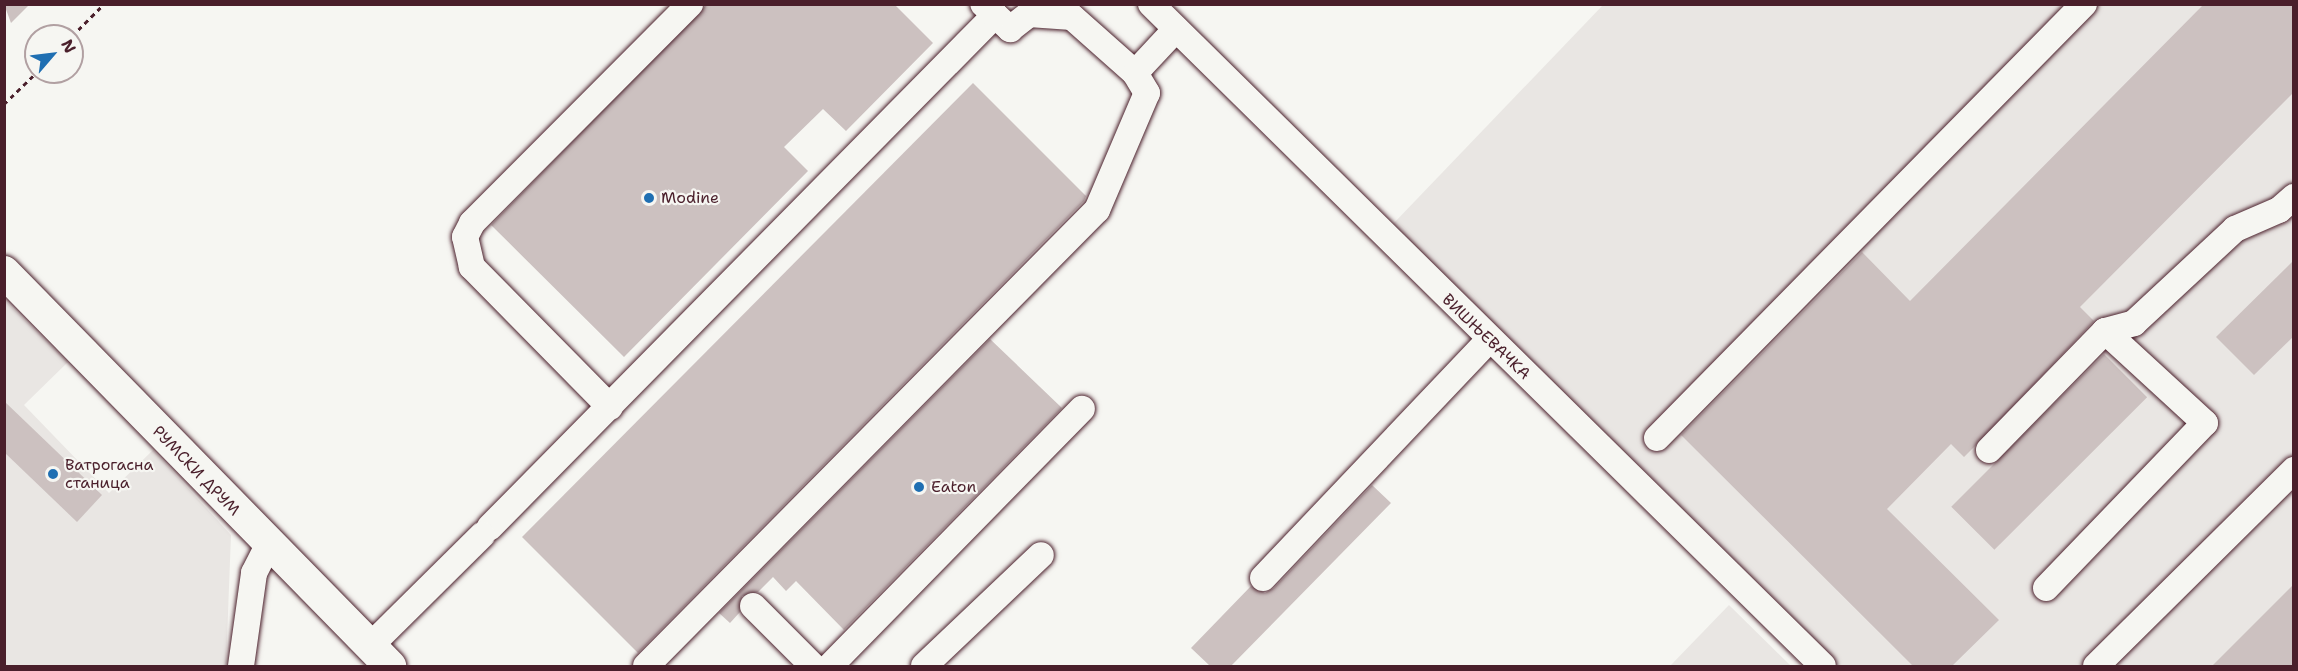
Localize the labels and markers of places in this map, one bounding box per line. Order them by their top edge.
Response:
place label: Modine [661,188,719,208]
marker: Modine [642,191,656,205]
place label: Ватрогасна станица [65,455,153,493]
marker: Ватрогасна станица [46,467,60,481]
place label: Eaton [931,477,976,497]
marker: Eaton [912,480,926,494]

